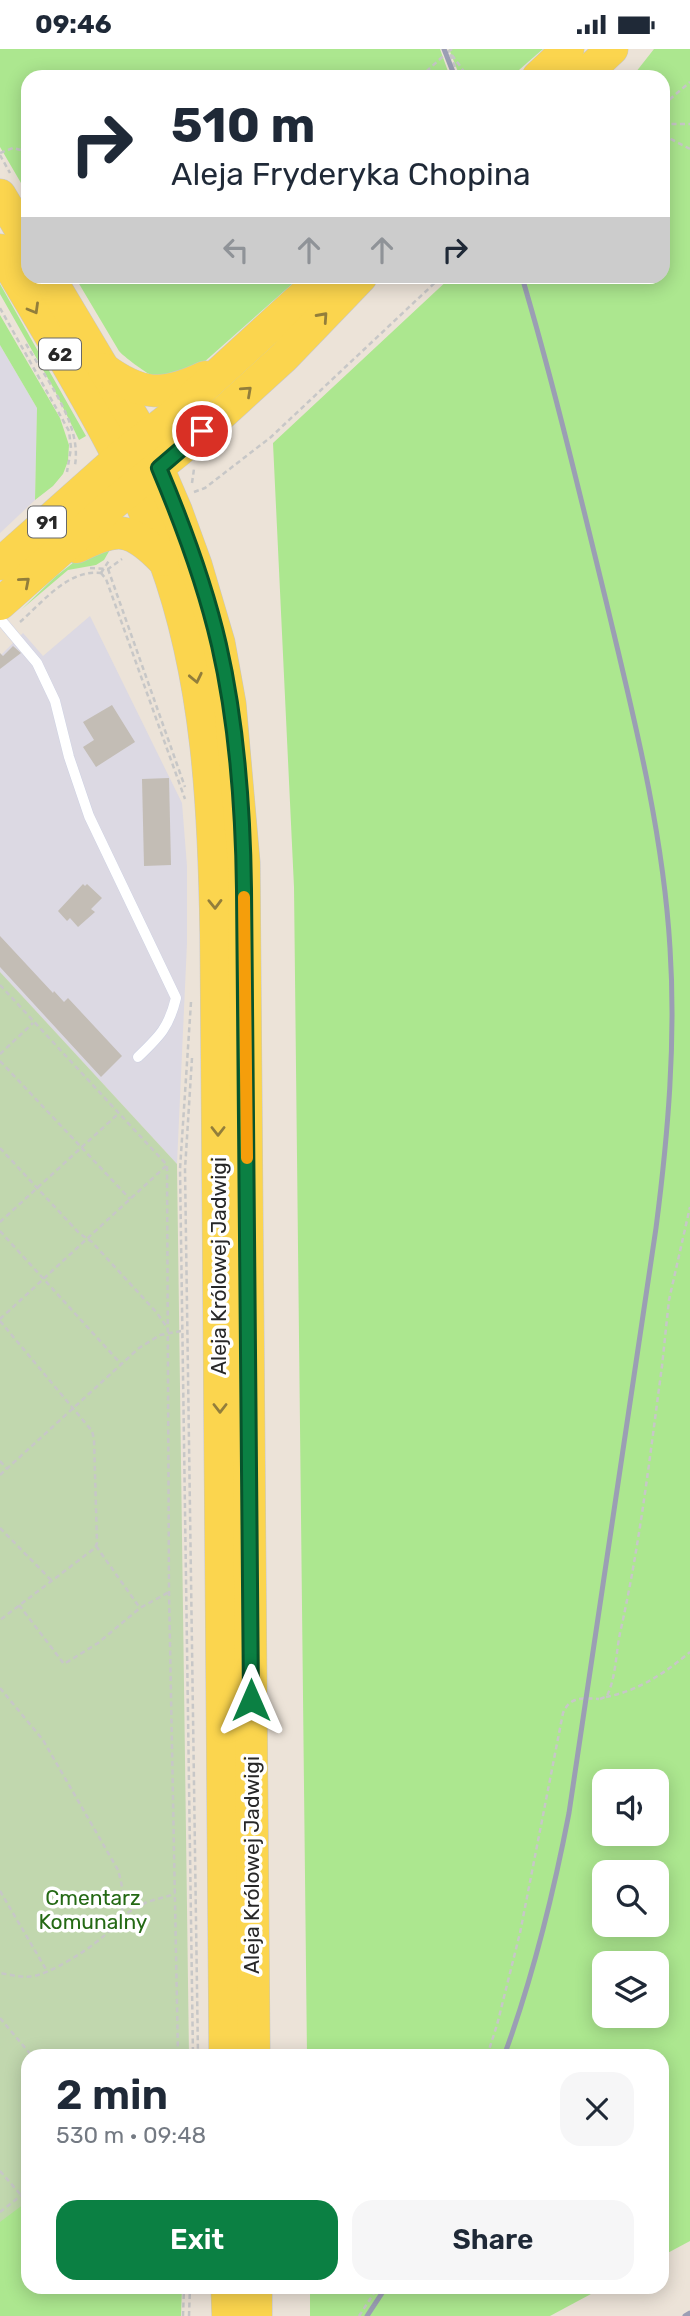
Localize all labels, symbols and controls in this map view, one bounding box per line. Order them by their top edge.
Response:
text: 09:46 [35,9,112,40]
text: 510 m [171,96,315,154]
icon: right [56,98,147,189]
text: Aleja Fryderyka Chopina [171,155,531,193]
icon: left [217,231,255,269]
icon: ahead [290,231,328,269]
icon: ahead [363,231,401,269]
icon: right [436,231,474,269]
one-way arrow [26,302,39,314]
one-way arrow [314,312,327,325]
road number: 62 [39,339,81,369]
one-way arrow [238,386,251,399]
pin [172,401,232,461]
icon: arrive [183,412,221,450]
road number: 91 [28,507,66,537]
one-way arrow [17,578,30,590]
one-way arrow [187,672,202,684]
one-way arrow [208,899,223,910]
one-way arrow [210,1127,226,1137]
street label: Aleja Królowej Jadwigi [206,1157,231,1375]
one-way arrow [212,1403,228,1414]
position arrow [214,1663,288,1737]
street label: Aleja Królowej Jadwigi [239,1756,264,1974]
map controls [592,1769,669,2028]
button: sound [592,1769,669,1846]
button: search [592,1860,669,1937]
park label: Cmentarz Komunalny [39,1885,148,1934]
button: layers [592,1951,669,2028]
text: 2 min [56,2070,168,2120]
button: close [560,2072,634,2146]
text: 530 m · 09:48 [56,2121,206,2149]
button: Exit [56,2200,338,2280]
button: Share [352,2200,634,2280]

